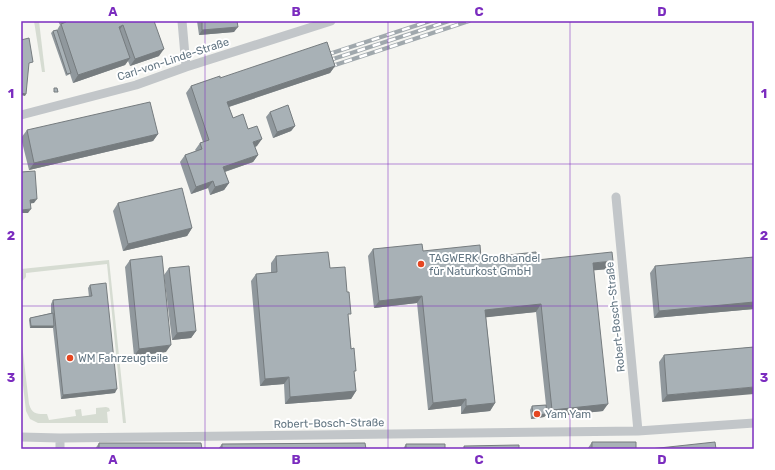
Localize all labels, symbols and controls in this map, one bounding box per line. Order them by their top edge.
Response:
text: A [108,4,118,19]
text: B [291,4,301,19]
text: C [474,4,484,19]
text: D [657,4,667,19]
street label: Carl-von-Linde-Straße [116,35,231,84]
text: 1 [8,86,14,101]
text: 1 [761,86,767,101]
text: 2 [7,228,15,243]
text: 2 [760,228,768,243]
place label: TAGWERK Großhandel für Naturkost GmbH [429,252,540,278]
marker: TAGWERK Großhandel für Naturkost GmbH [416,259,426,269]
street label: Robert-Bosch-Straße [603,261,628,373]
place label: WM Fahrzeugteile [78,352,168,365]
marker: WM Fahrzeugteile [65,353,75,363]
text: 3 [7,370,16,385]
text: 3 [760,370,769,385]
place label: Yam Yam [545,408,591,421]
marker: Yam Yam [532,409,542,419]
street label: Robert-Bosch-Straße [273,416,385,431]
text: A [108,452,118,467]
text: B [291,452,301,467]
text: C [474,452,484,467]
text: D [657,452,667,467]

